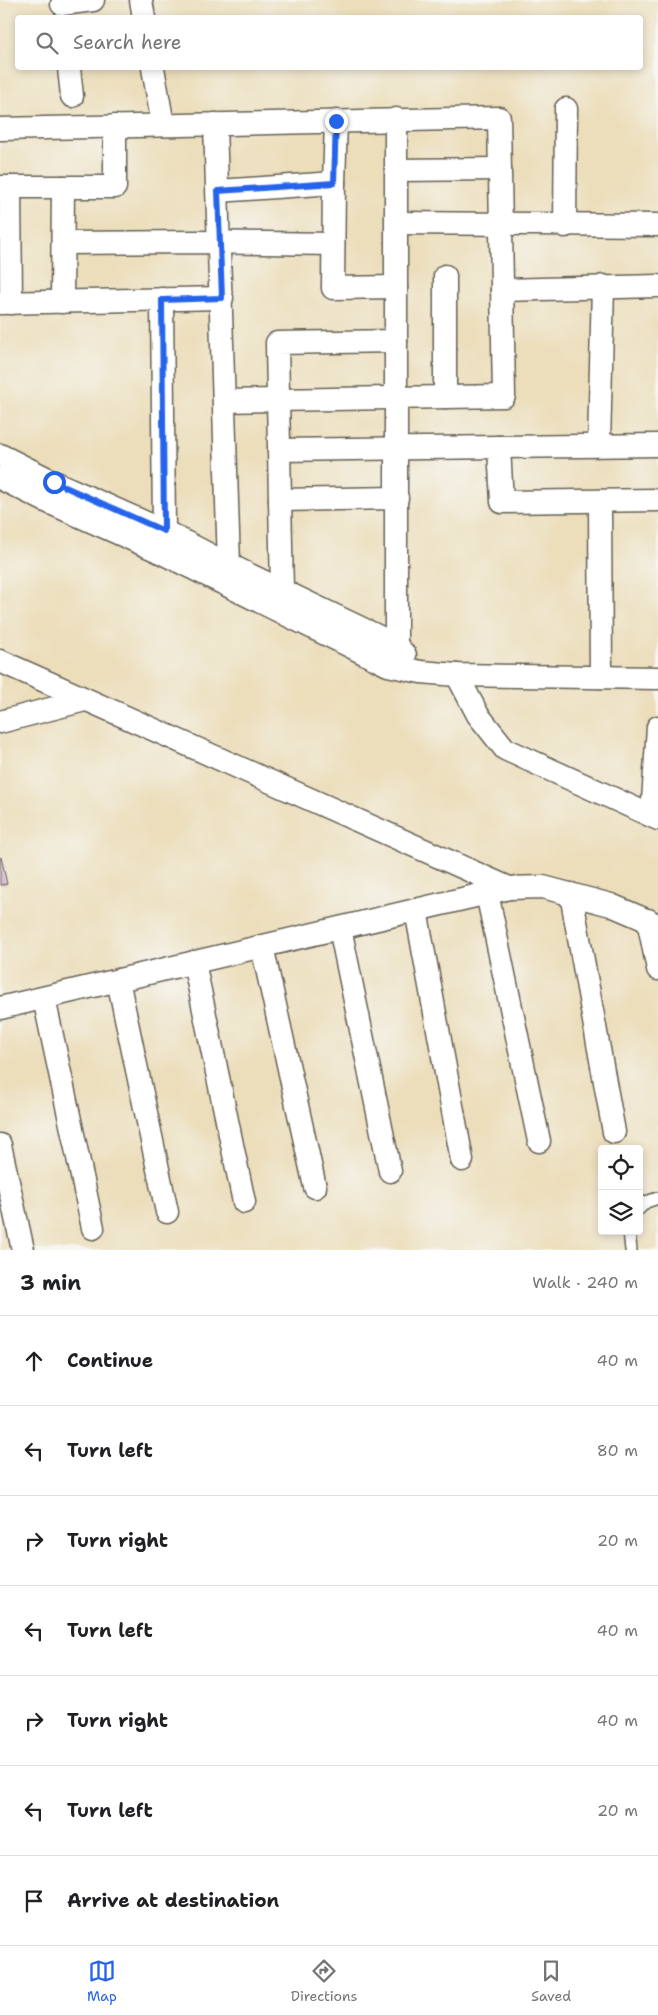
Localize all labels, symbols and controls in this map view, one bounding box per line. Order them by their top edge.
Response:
search box [15,15,643,70]
icon: search [33,29,61,57]
text: Search here [73,30,182,55]
route end [325,110,348,133]
route start [43,471,66,494]
map controls [598,1145,643,1235]
button: locate [598,1145,643,1190]
button: layers [598,1190,643,1235]
text: 3 min [20,1269,81,1297]
text: Walk · 240 m [532,1272,638,1293]
icon: ahead [20,1347,48,1375]
text: Continue [67,1348,153,1373]
text: 40 m [596,1350,638,1371]
icon: left [20,1437,48,1465]
text: Turn left [67,1438,153,1463]
text: 80 m [597,1440,638,1461]
icon: right [20,1527,48,1555]
text: Turn right [67,1528,168,1553]
text: 20 m [597,1530,638,1551]
icon: left [20,1617,48,1645]
text: Turn left [67,1618,153,1643]
text: 40 m [596,1620,638,1641]
icon: right [20,1707,48,1735]
text: Turn right [67,1708,168,1733]
text: 40 m [596,1710,638,1731]
icon: left [20,1797,48,1825]
text: Turn left [67,1798,153,1823]
text: 20 m [597,1800,638,1821]
icon: arrive [20,1887,48,1915]
text: Arrive at destination [67,1888,279,1913]
tab: Map [87,1957,117,2005]
tab: Directions [291,1957,357,2005]
tab: Saved [531,1957,571,2005]

